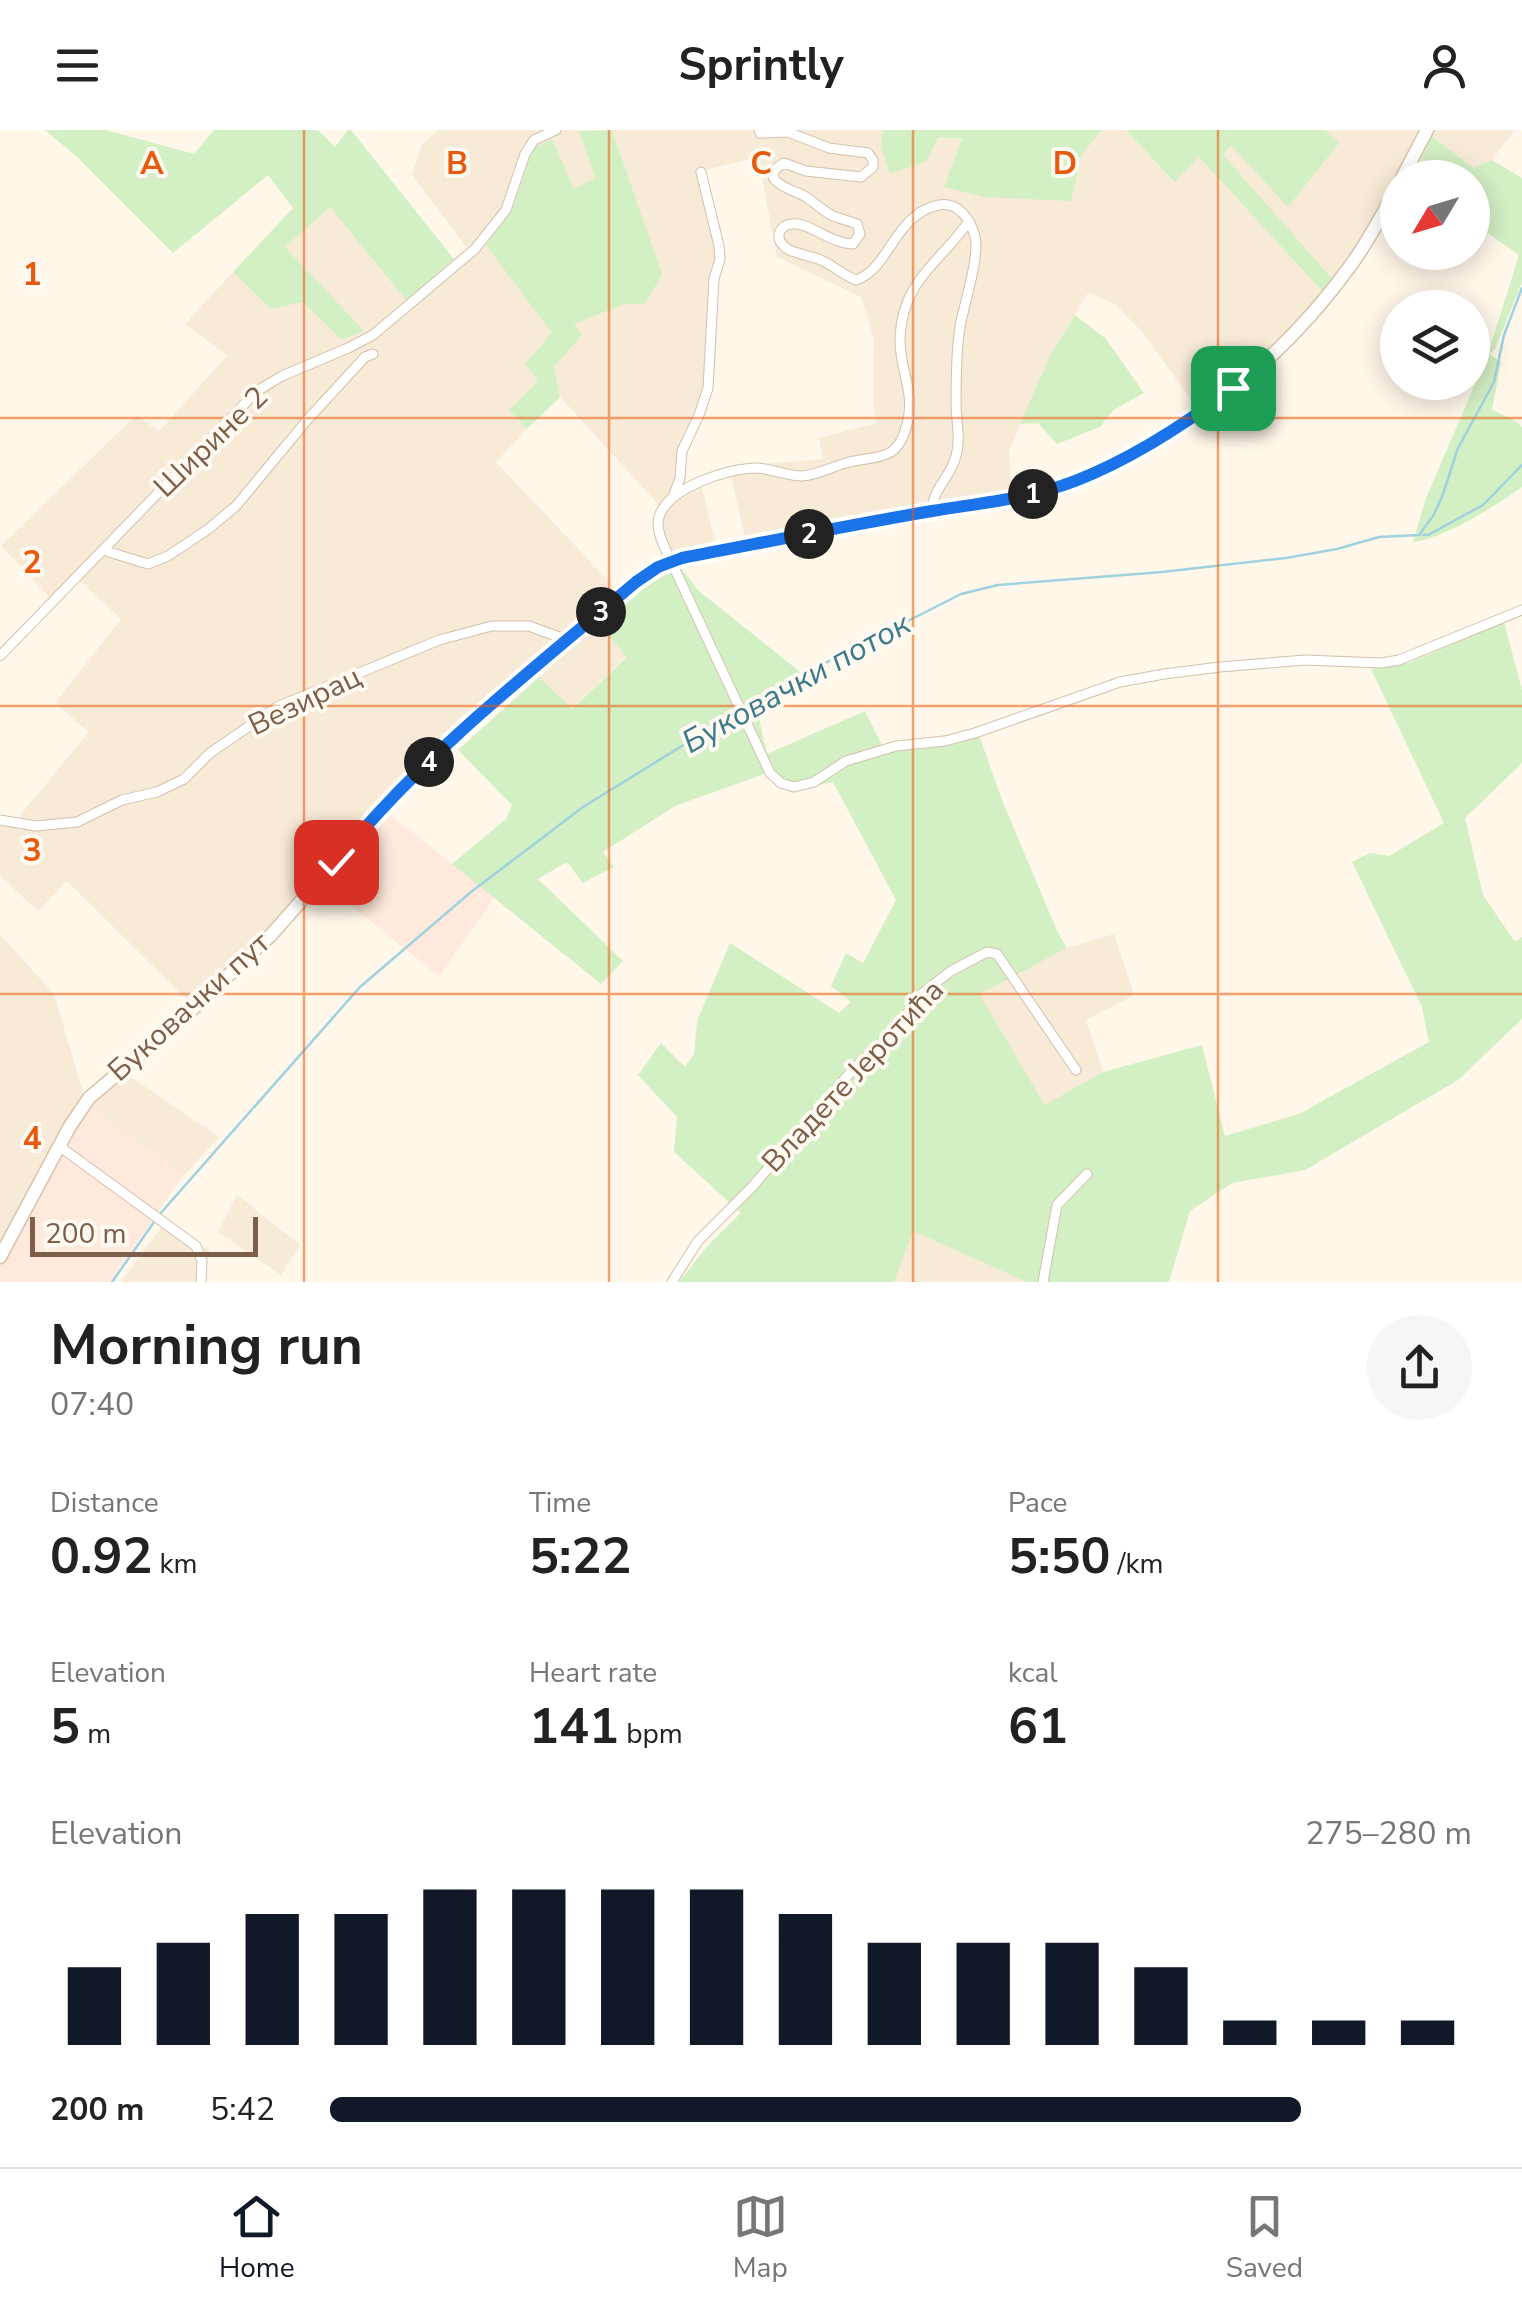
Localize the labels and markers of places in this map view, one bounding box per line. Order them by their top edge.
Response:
pin [1191,346,1276,431]
pin: 1 [1008,469,1058,519]
pin: 2 [784,509,834,559]
pin: 3 [576,587,626,637]
pin: 4 [404,737,454,787]
pin [294,820,379,905]

